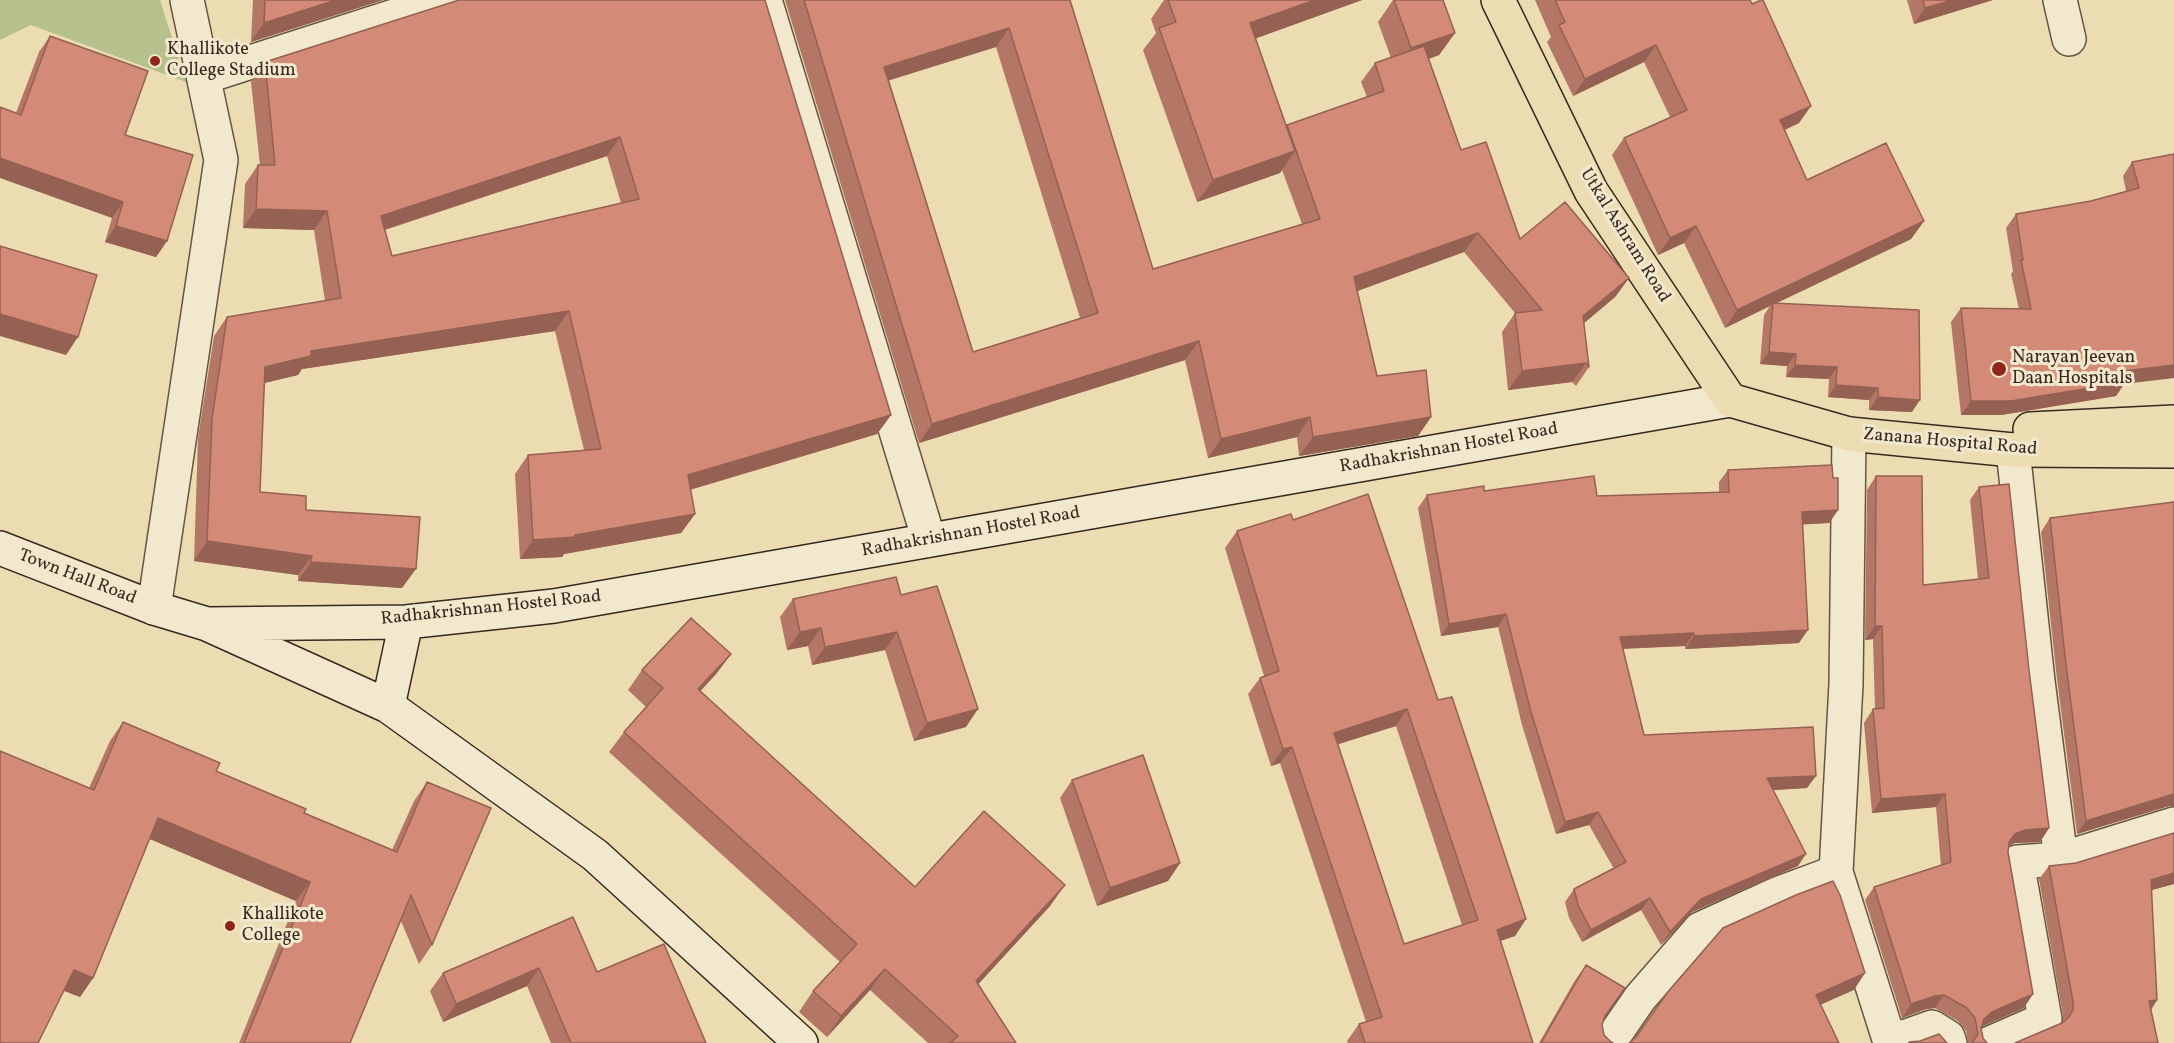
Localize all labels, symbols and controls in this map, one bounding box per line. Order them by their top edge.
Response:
place label: Khallikote College Stadium [167,40,296,82]
marker: Khallikote College Stadium [148,54,162,68]
street label: Utkal Ashram Road [1574,165,1674,307]
place label: Narayan Jeevan Daan Hospitals [2012,348,2135,391]
marker: Narayan Jeevan Daan Hospitals [1990,360,2008,378]
street label: Radhakrishnan Hostel Road [1338,419,1560,479]
street label: Zanana Hospital Road [1862,425,2038,461]
street label: Radhakrishnan Hostel Road [860,503,1082,563]
street label: Town Hall Road [15,546,139,610]
street label: Radhakrishnan Hostel Road [380,587,602,631]
place label: Khallikote College [242,905,324,948]
marker: Khallikote College [223,919,237,933]

